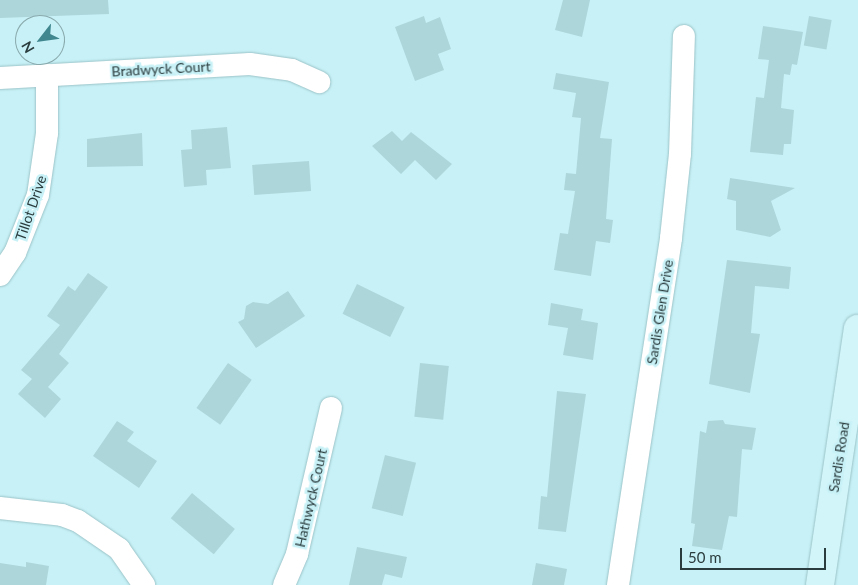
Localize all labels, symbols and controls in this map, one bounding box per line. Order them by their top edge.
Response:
north arrow [15,15,65,65]
text: N [17,38,38,56]
street label: Bradwyck Court [111,58,211,80]
street label: Tillot Drive [12,173,50,243]
street label: Sardis Glen Drive [643,258,677,366]
street label: Sardis Road [825,421,853,493]
street label: Hathwyck Court [291,447,331,549]
scale bar [683,538,829,570]
text: 50 m [688,548,722,566]

